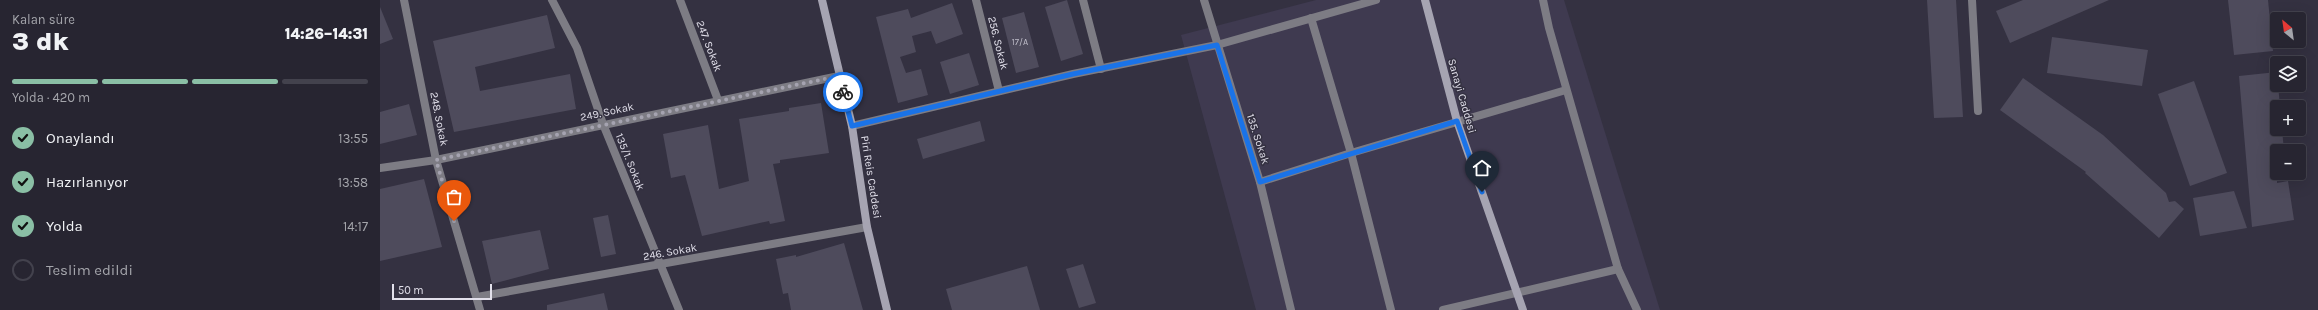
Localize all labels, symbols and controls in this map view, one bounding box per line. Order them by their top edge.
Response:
text: Kalan süre [12,12,75,27]
north arrow [2270,12,2306,48]
map controls [2270,12,2306,180]
street label: 256. Sokak [985,15,1011,71]
street label: 247. Sokak [693,19,725,73]
text: 14:26–14:31 [285,25,368,43]
text: 3 dk [12,26,69,57]
house number: 17/A [1012,37,1028,47]
button: layers [2270,56,2306,92]
street label: Sanayi Caddesi [1445,57,1479,135]
courier [823,72,863,112]
icon: bike [832,81,854,103]
text: Yolda · 420 m [12,90,90,105]
street label: 248. Sokak [427,91,451,147]
street label: 249. Sokak [579,100,635,124]
button: + [2270,100,2306,136]
street label: 135. Sokak [1244,112,1272,166]
icon: check [12,127,34,149]
text: Onaylandı [46,129,115,147]
text: 13:55 [338,131,368,146]
street label: 135/1. Sokak [613,132,647,192]
street label: Piri Reis Caddesi [858,135,884,219]
button: − [2270,144,2306,180]
pin [1465,151,1499,192]
icon: home [1471,157,1493,179]
icon: check [12,171,34,193]
text: Hazırlanıyor [46,173,128,191]
text: 13:58 [338,175,368,190]
pin [437,180,471,221]
icon: bag [443,186,465,208]
icon: check [12,215,34,237]
text: Yolda [46,217,83,235]
text: 14:17 [343,219,368,234]
street label: 246. Sokak [642,241,698,263]
text: Teslim edildi [46,261,133,279]
scale bar [392,282,492,301]
text: 50 m [398,284,424,297]

